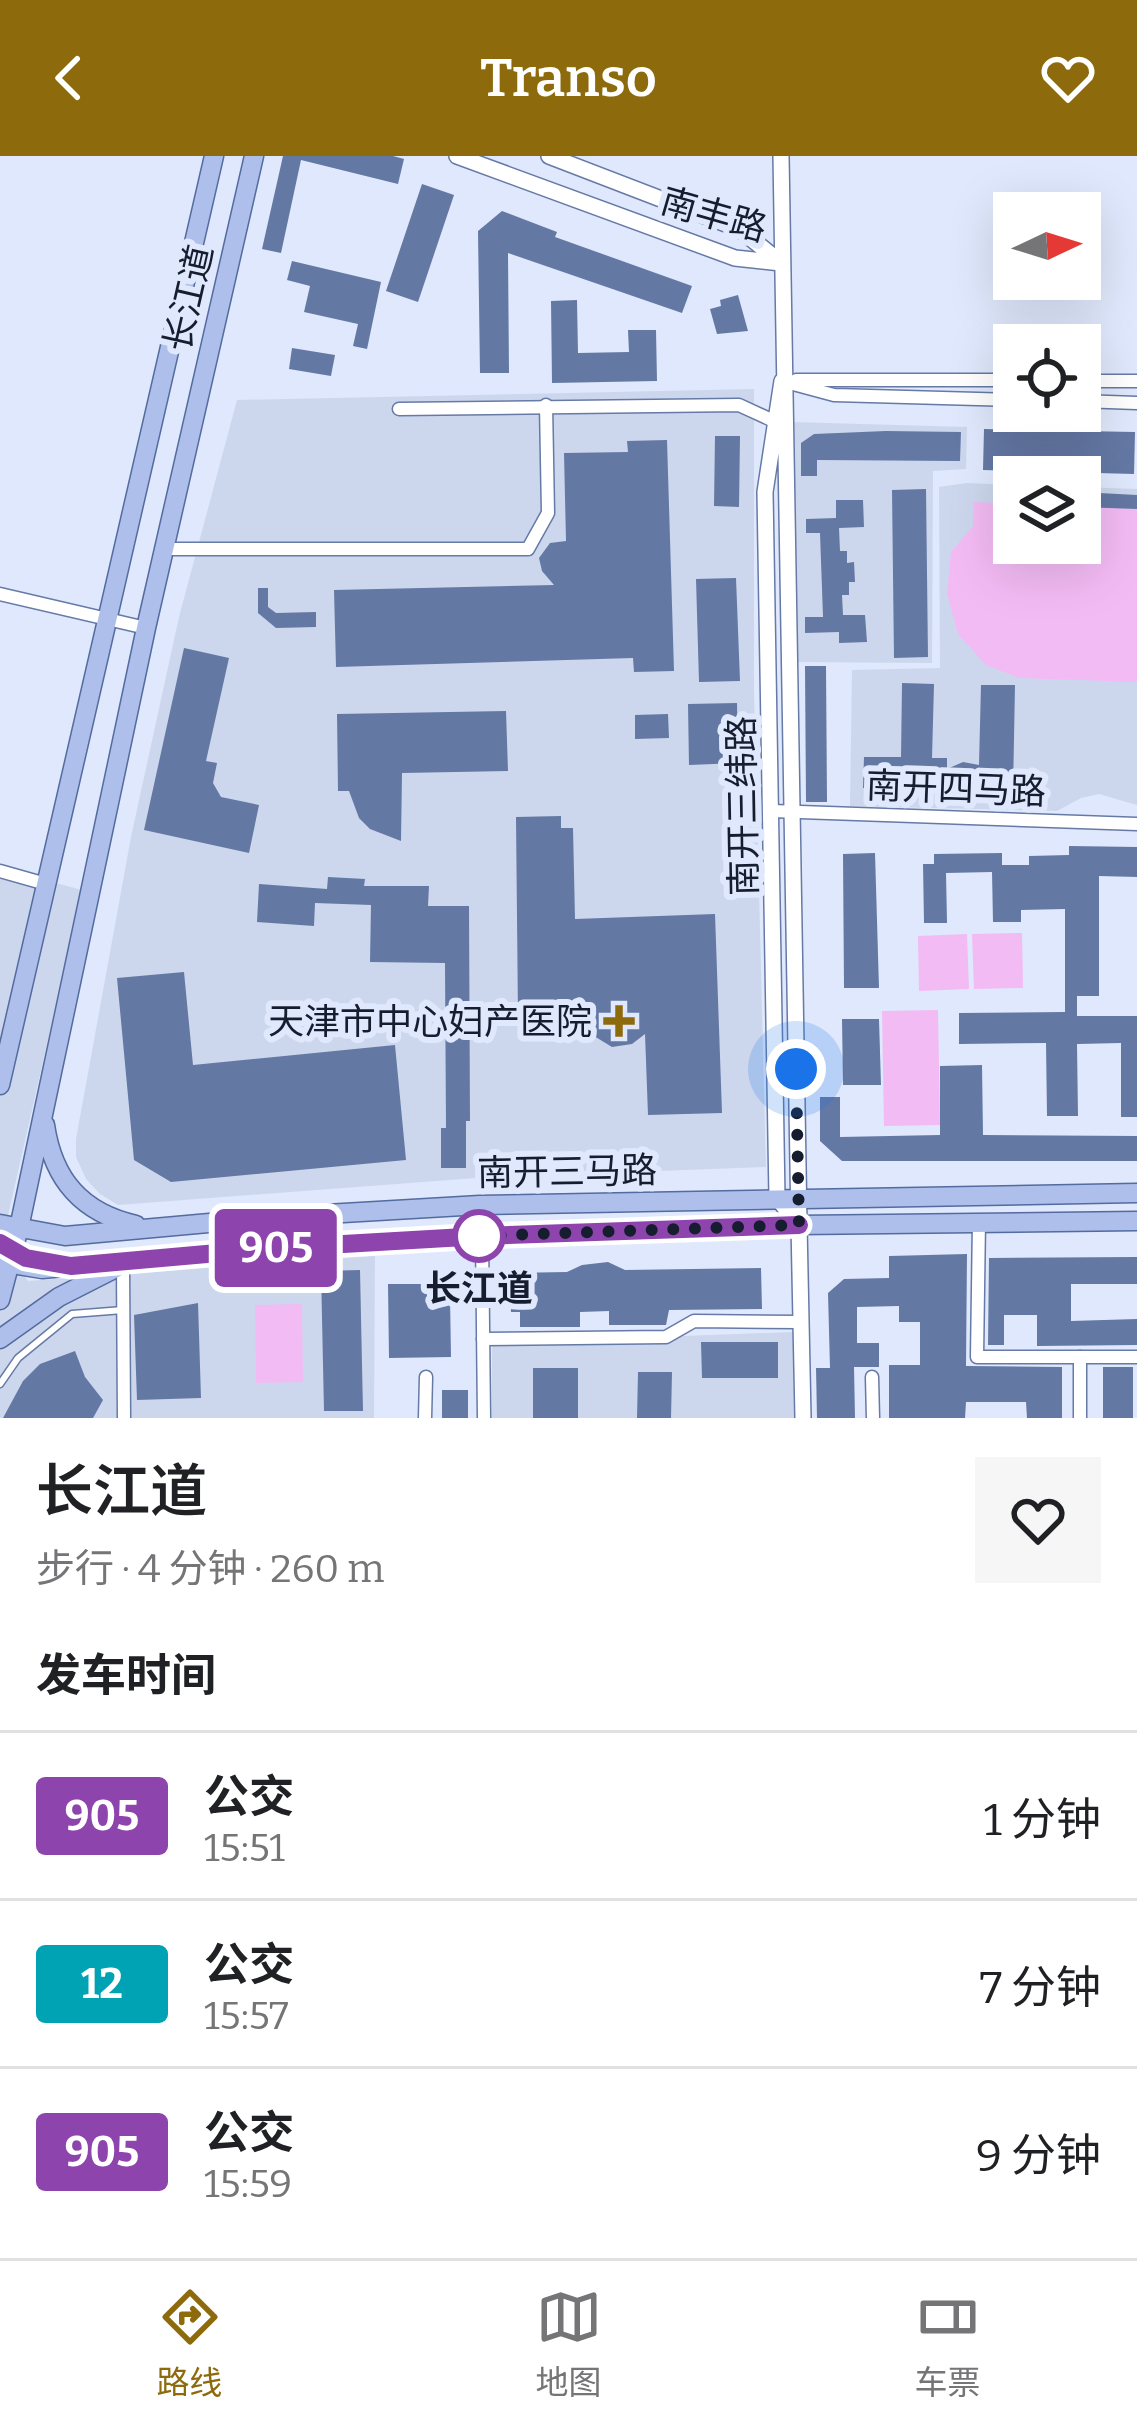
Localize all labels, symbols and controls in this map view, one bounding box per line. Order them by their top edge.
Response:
icon: back [36,45,102,111]
icon: heart [1035,45,1101,111]
text: Transo [480,46,657,110]
street label: 南丰路 [656,179,772,251]
north arrow [993,192,1101,300]
map controls [993,192,1101,564]
street label: 长江道 [155,241,223,356]
button: locate [993,324,1101,432]
button: layers [993,456,1101,564]
street label: 南开三纬路 [719,716,767,896]
street label: 南开四马路 [865,764,1047,814]
place label: 天津市中心妇产医院 [268,1000,592,1044]
marker: 天津市中心妇产医院 [603,1005,635,1037]
your location [766,1039,826,1099]
street label: 南开三马路 [477,1148,657,1196]
line badge: 905 [207,1209,345,1287]
marker: 长江道 [454,1211,504,1261]
text: 905 [239,1223,313,1273]
place label: 长江道 [425,1267,533,1311]
button: heart [975,1457,1101,1583]
text: 长江道 [36,1458,207,1526]
text: 步行 · 4 分钟 · 260 m [36,1546,384,1592]
text: 发车时间 [36,1649,216,1703]
text: 公交 [204,1770,294,1824]
text: 905 [65,1791,139,1841]
text: 1 分钟 [984,1793,1101,1847]
text: 15:51 [204,1825,285,1871]
text: 公交 [204,1938,294,1992]
text: 12 [81,1959,123,2009]
text: 7 分钟 [979,1961,1101,2015]
text: 15:57 [204,1993,289,2039]
text: 公交 [204,2106,294,2160]
text: 905 [65,2127,139,2177]
text: 9 分钟 [976,2129,1101,2183]
text: 15:59 [204,2161,292,2207]
tab: 路线 [157,2284,223,2404]
tab: 地图 [536,2284,602,2404]
tab: 车票 [915,2284,981,2404]

